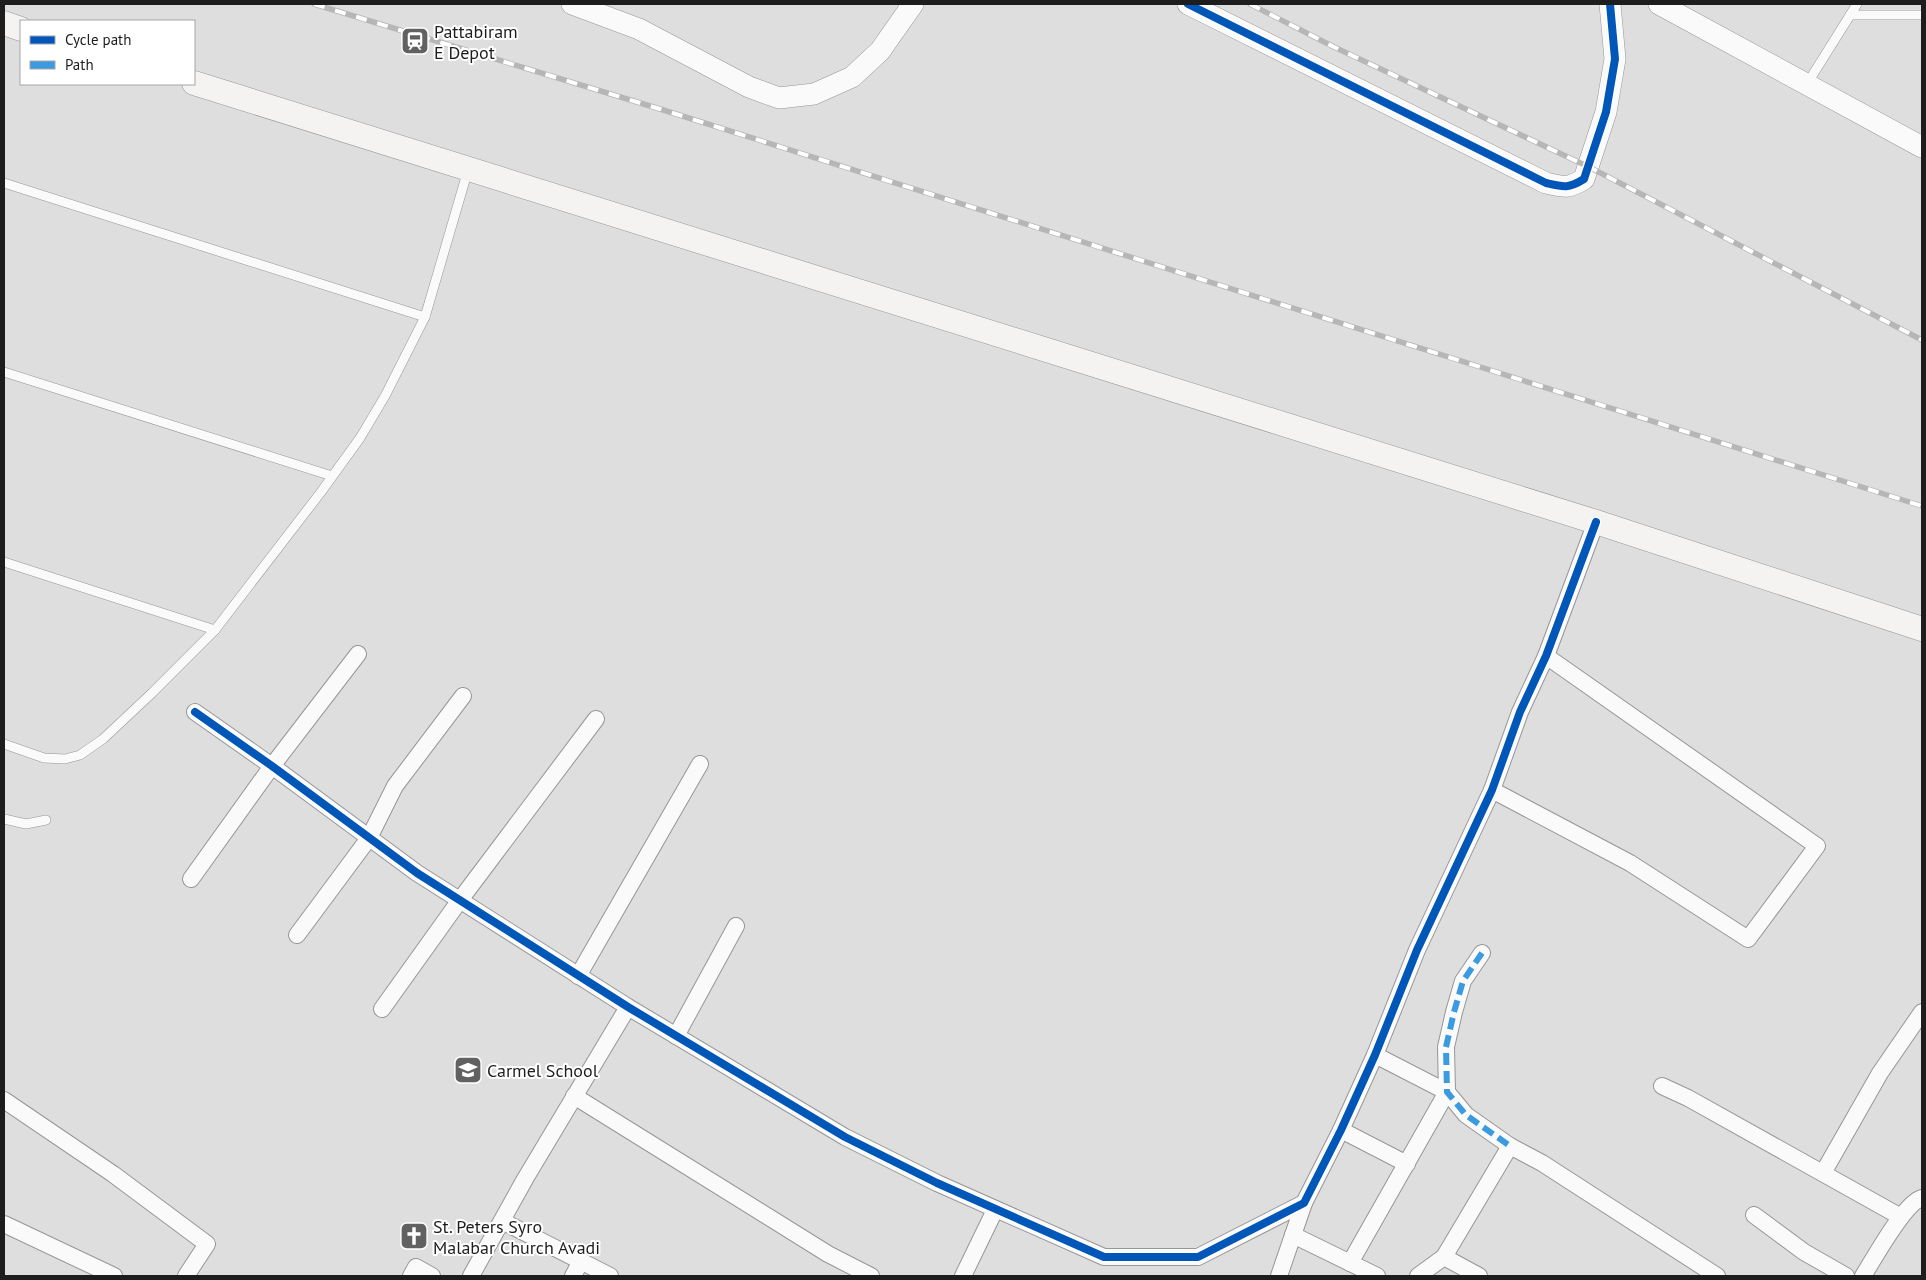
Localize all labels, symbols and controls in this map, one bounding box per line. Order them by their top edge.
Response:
legend [20,20,195,85]
place label: Pattabiram E Depot [434,20,518,64]
station icon: Pattabiram E Depot [400,26,430,56]
text: Cycle path [65,30,131,49]
text: Path [65,55,94,74]
school or university icon: Carmel School [453,1055,483,1085]
place label: Carmel School [487,1059,599,1082]
place label: St. Peters Syro Malabar Church Avadi [433,1215,600,1259]
church icon: St. Peters Syro Malabar Church Avadi [399,1221,429,1251]

